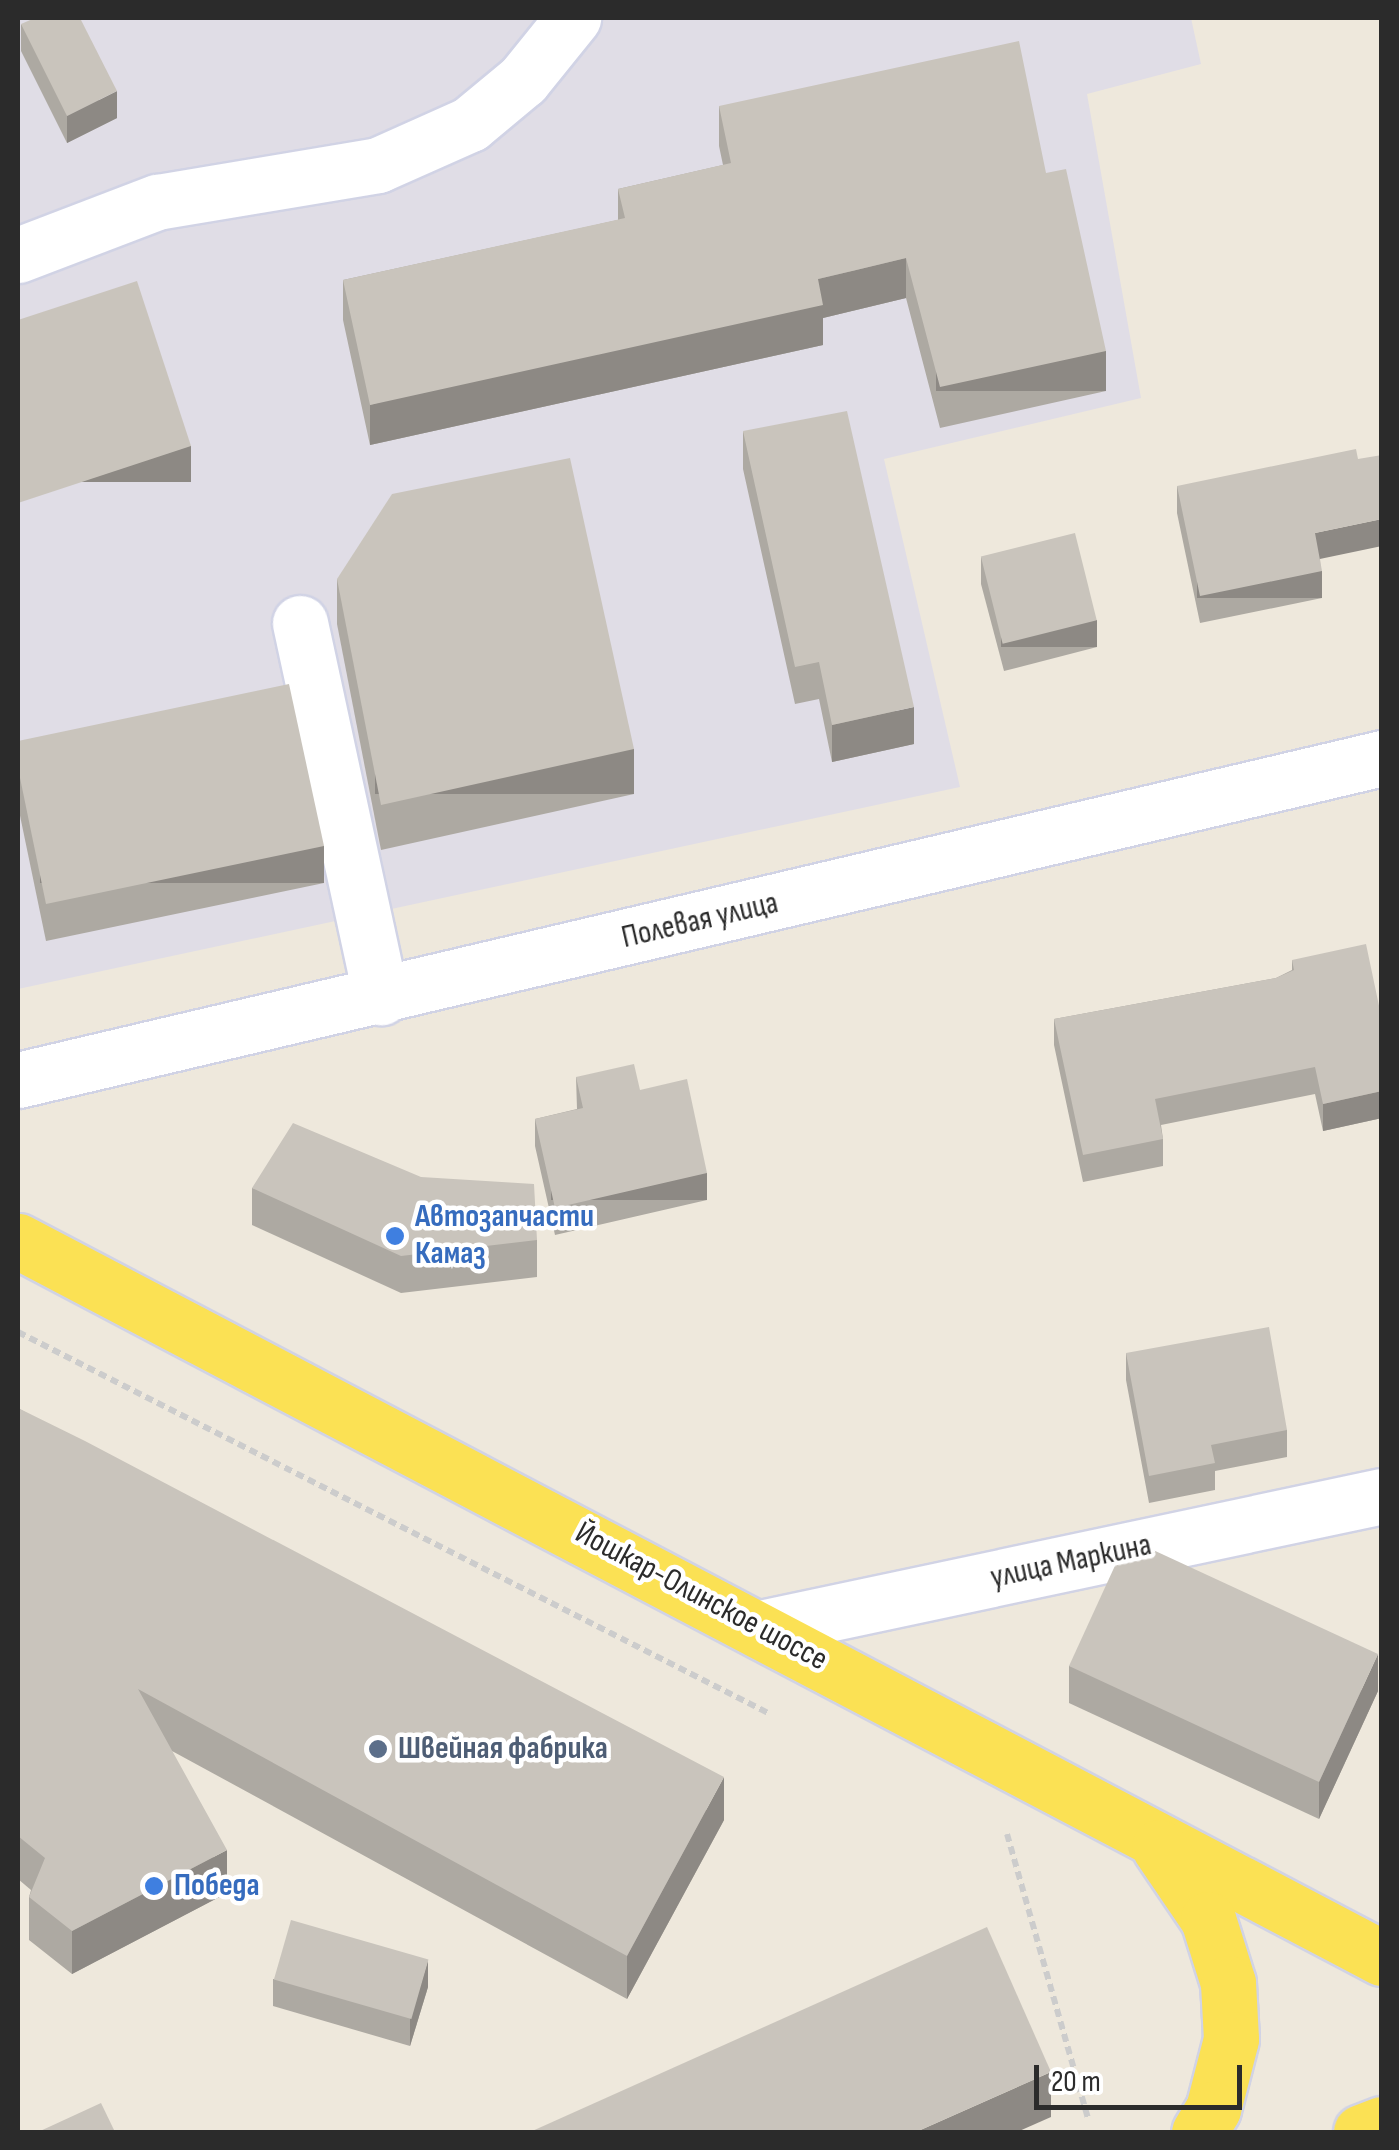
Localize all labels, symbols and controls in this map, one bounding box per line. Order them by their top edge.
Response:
street label: Полевая улица [618,884,782,958]
place label: Автозапчасти Камаз [415,1199,594,1274]
marker: Автозапчасти Камаз [384,1225,406,1247]
street label: Йошкар-Олинское шоссе [568,1514,834,1680]
street label: улица Маркина [987,1526,1155,1598]
place label: Швейная фабрика [398,1730,608,1768]
marker: Швейная фабрика [367,1738,389,1760]
place label: Победа [174,1867,260,1905]
marker: Победа [143,1875,165,1897]
scale bar [1039,2045,1246,2107]
text: 20 m [1051,2064,1101,2100]

